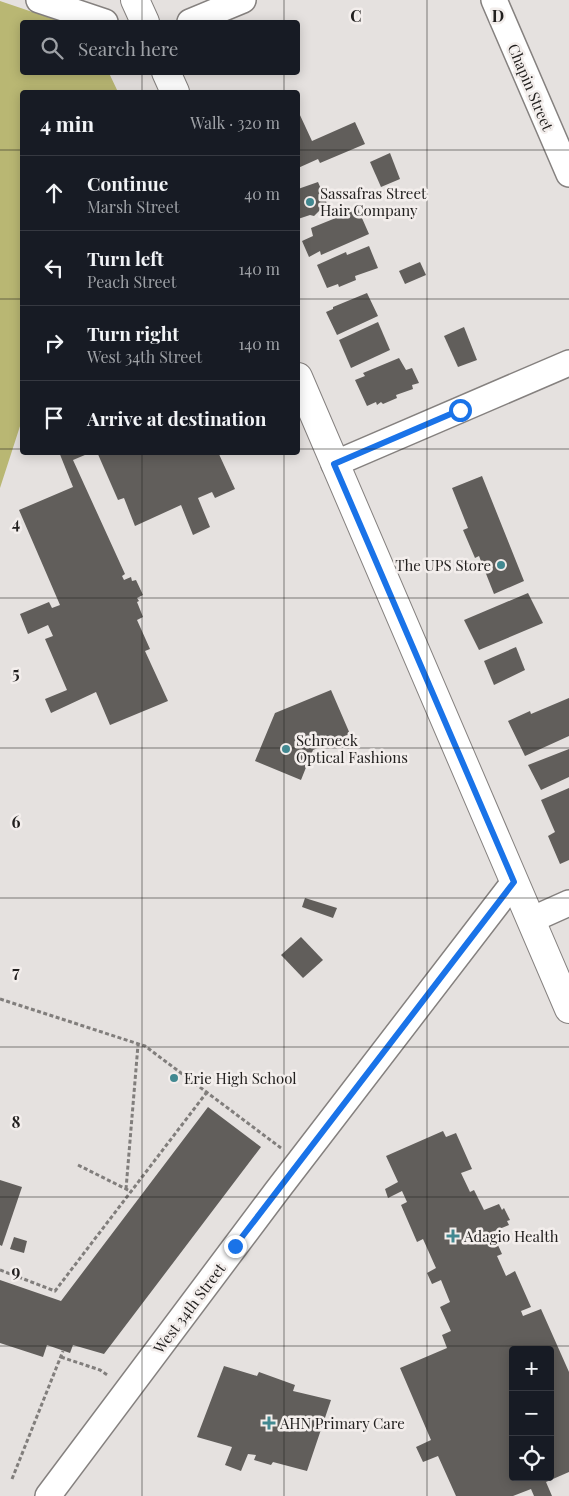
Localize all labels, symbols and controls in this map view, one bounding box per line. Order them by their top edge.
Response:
text: C [350,5,362,26]
text: D [492,5,504,26]
search box [20,20,300,75]
icon: search [38,34,66,62]
text: Search here [78,35,178,61]
street label: Chapin Street [504,40,559,134]
text: 4 min [40,109,94,137]
text: Walk · 320 m [190,112,280,133]
text: Continue [87,170,168,196]
icon: ahead [40,179,68,207]
text: 40 m [244,183,280,204]
place label: Sassafras Street Hair Company [320,183,427,220]
text: Marsh Street [87,196,179,217]
marker: Sassafras Street Hair Company [304,196,316,208]
text: Turn left [87,245,164,271]
icon: left [40,254,68,282]
text: 140 m [238,258,280,279]
text: Peach Street [87,271,176,292]
text: Turn right [87,320,179,346]
icon: right [40,329,68,357]
text: 140 m [238,333,280,354]
text: West 34th Street [87,346,202,367]
route start [449,399,472,422]
icon: arrive [40,404,68,432]
text: Arrive at destination [87,405,267,431]
text: 4 [12,512,20,533]
place label: The UPS Store [395,555,491,575]
marker: The UPS Store [495,559,507,571]
text: 5 [12,662,20,683]
place label: Schroeck Optical Fashions [296,730,408,767]
marker: Schroeck Optical Fashions [280,743,292,755]
text: 6 [12,811,21,832]
text: 7 [12,961,20,982]
place label: Erie High School [184,1068,297,1088]
marker: Erie High School [168,1072,180,1084]
text: 8 [12,1111,21,1132]
place label: Adagio Health [463,1226,559,1246]
marker: Adagio Health [446,1229,460,1243]
route end [224,1235,247,1258]
street label: West 34th Street [148,1258,230,1358]
text: 9 [12,1260,21,1281]
map controls [509,1346,554,1481]
button: + [509,1346,554,1391]
button: − [509,1391,554,1436]
place label: AHN Primary Care [279,1413,405,1433]
marker: AHN Primary Care [262,1416,276,1430]
button: locate [509,1436,554,1481]

